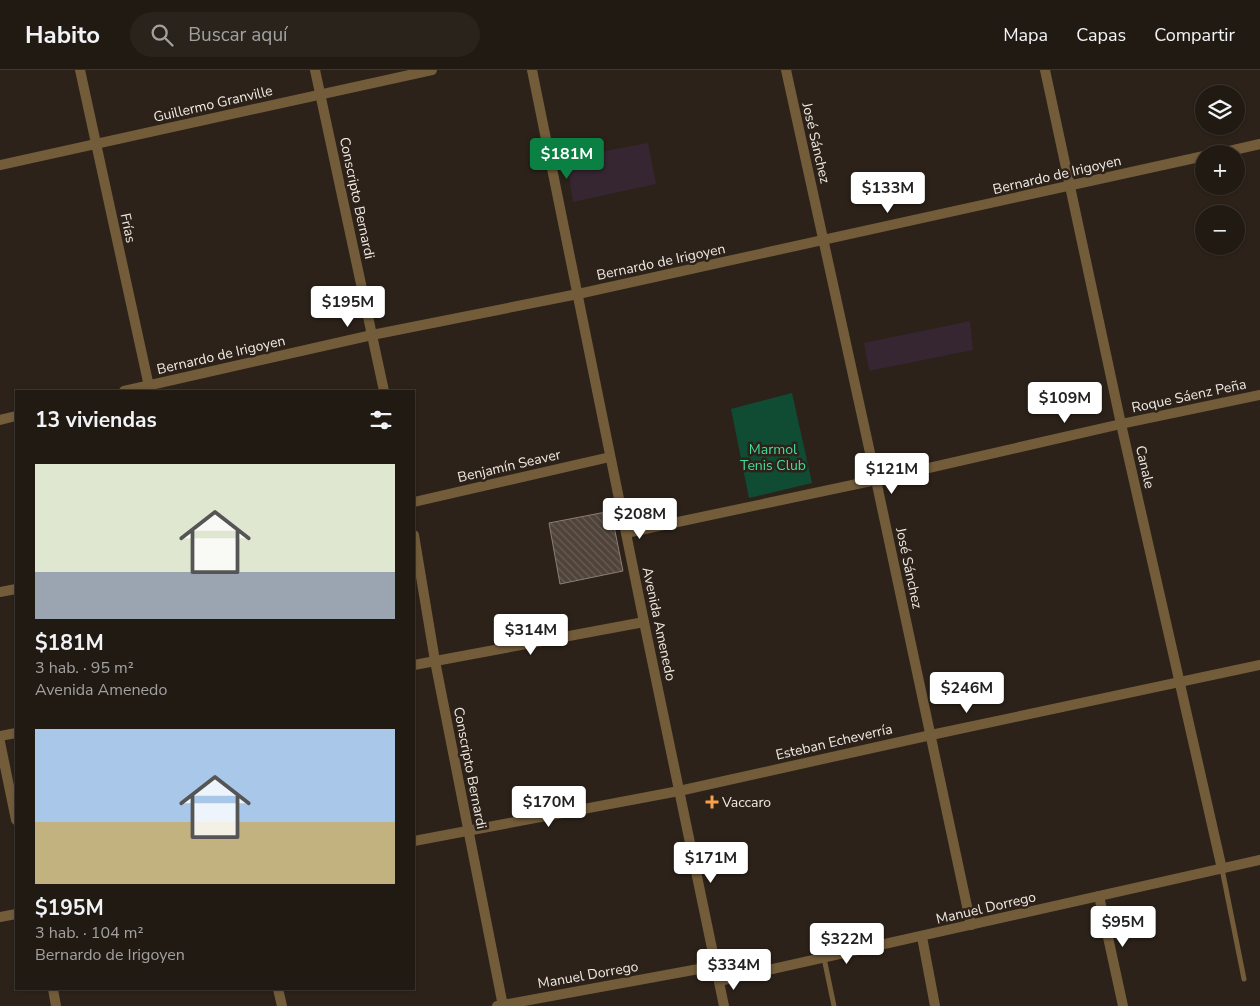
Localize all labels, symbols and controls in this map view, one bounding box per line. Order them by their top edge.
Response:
search box [130,12,480,57]
text: Habito [25,19,100,51]
icon: search [148,21,176,49]
text: Buscar aquí [188,22,287,48]
text: Mapa [1003,23,1048,47]
text: Capas [1076,23,1126,47]
text: Compartir [1154,23,1235,47]
street label: Guillermo Granville [152,81,274,127]
map controls [1195,85,1245,255]
button: layers [1195,85,1245,135]
street label: José Sánchez [797,100,835,186]
street label: Conscripto Bernardi [335,135,379,261]
pin: $181M [532,138,602,180]
text: $181M [541,143,593,165]
button: + [1195,145,1245,195]
street label: Bernardo de Irigoyen [991,151,1123,199]
pin: $133M [853,172,923,214]
text: $133M [862,177,914,199]
button: − [1195,205,1245,255]
street label: Frías [116,211,140,245]
street label: Bernardo de Irigoyen [595,239,727,285]
pin: $195M [313,286,383,328]
text: $195M [322,291,374,313]
street label: Bernardo de Irigoyen [155,331,287,379]
street label: Roque Sáenz Peña [1130,375,1248,417]
pin: $109M [1030,382,1100,424]
text: $109M [1039,387,1091,409]
text: 13 viviendas [35,406,157,434]
icon: filters [367,406,395,434]
park label: Marmol Tenis Club [740,440,806,475]
street label: Canale [1131,444,1159,490]
street label: Benjamín Seaver [456,445,562,487]
pin: $121M [857,452,927,495]
text: $121M [866,458,918,480]
icon: home [170,497,260,587]
pin: $208M [605,498,675,540]
text: $208M [614,503,666,525]
street label: José Sánchez [891,525,927,611]
street label: Avenida Amenedo [638,565,680,683]
pin: $314M [496,614,566,656]
text: $314M [505,619,557,641]
text: $181M [35,629,104,657]
text: 3 hab. · 95 m² [35,657,134,679]
pin: $246M [932,672,1002,714]
text: $246M [941,677,993,699]
text: Avenida Amenedo [35,679,167,701]
street label: Conscripto Bernardi [449,705,491,831]
street label: Esteban Echeverría [774,719,894,765]
icon: home [170,762,260,852]
pin: $170M [514,786,584,828]
text: $170M [523,791,575,813]
place label: Vaccaro [721,793,771,812]
marker: Vaccaro [706,796,718,808]
pin: $171M [676,842,746,884]
text: $171M [685,847,737,869]
street label: Manuel Dorrego [934,887,1038,929]
text: $195M [35,894,104,922]
pin: $95M [1093,906,1153,948]
text: $95M [1102,911,1144,933]
text: 3 hab. · 104 m² [35,922,143,944]
pin: $322M [812,922,882,965]
text: $322M [821,928,873,950]
text: Bernardo de Irigoyen [35,944,185,966]
pin: $334M [699,948,769,991]
text: $334M [708,954,760,976]
street label: Manuel Dorrego [536,957,640,993]

